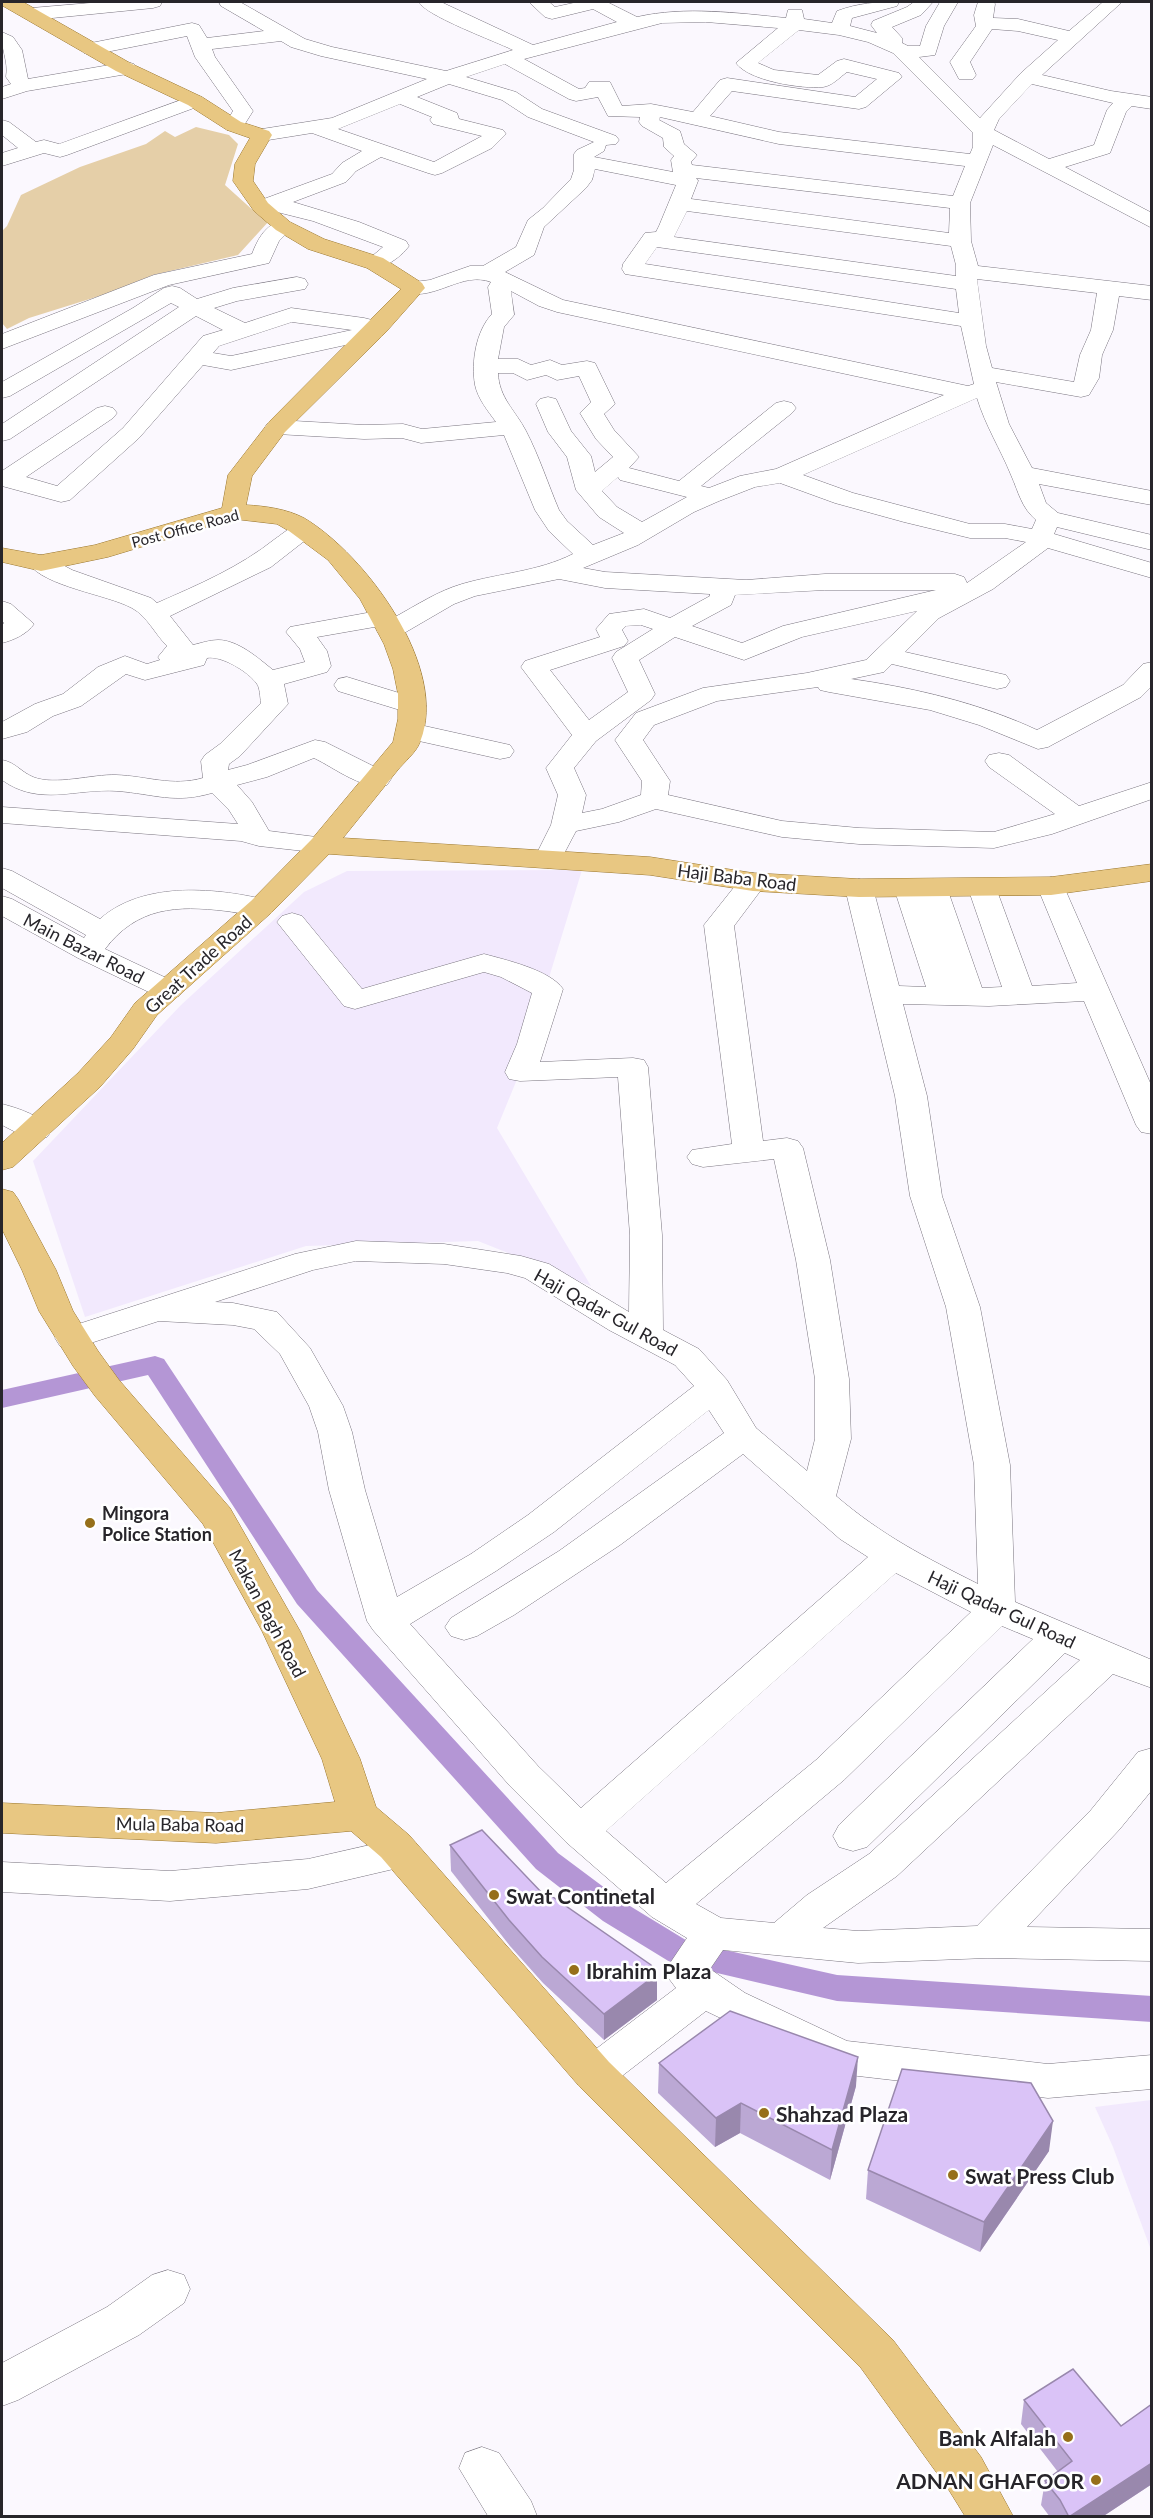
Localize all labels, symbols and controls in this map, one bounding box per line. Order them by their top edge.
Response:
street label: Post Office Road [129,505,241,551]
street label: Haji Baba Road [676,859,798,895]
street label: Main Bazar Road [20,908,148,988]
street label: Great Trade Road [140,910,256,1018]
street label: Haji Qadar Gul Road [531,1263,681,1361]
place label: Mingora Police Station [102,1502,212,1545]
marker: Mingora Police Station [83,1516,97,1530]
street label: Makan Bagh Road [225,1545,311,1681]
street label: Haji Qadar Gul Road [925,1565,1079,1653]
street label: Mula Baba Road [116,1812,244,1836]
place label: Swat Continetal [506,1883,655,1908]
marker: Swat Continetal [487,1888,501,1902]
place label: Ibrahim Plaza [586,1958,711,1983]
marker: Ibrahim Plaza [567,1963,581,1977]
place label: Shahzad Plaza [776,2101,908,2126]
marker: Shahzad Plaza [757,2106,771,2120]
place label: Swat Press Club [965,2163,1114,2188]
marker: Swat Press Club [946,2168,960,2182]
place label: Bank Alfalah [939,2425,1056,2450]
marker: Bank Alfalah [1061,2430,1075,2444]
place label: ADNAN GHAFOOR [895,2468,1084,2493]
marker: ADNAN GHAFOOR [1089,2473,1103,2487]

